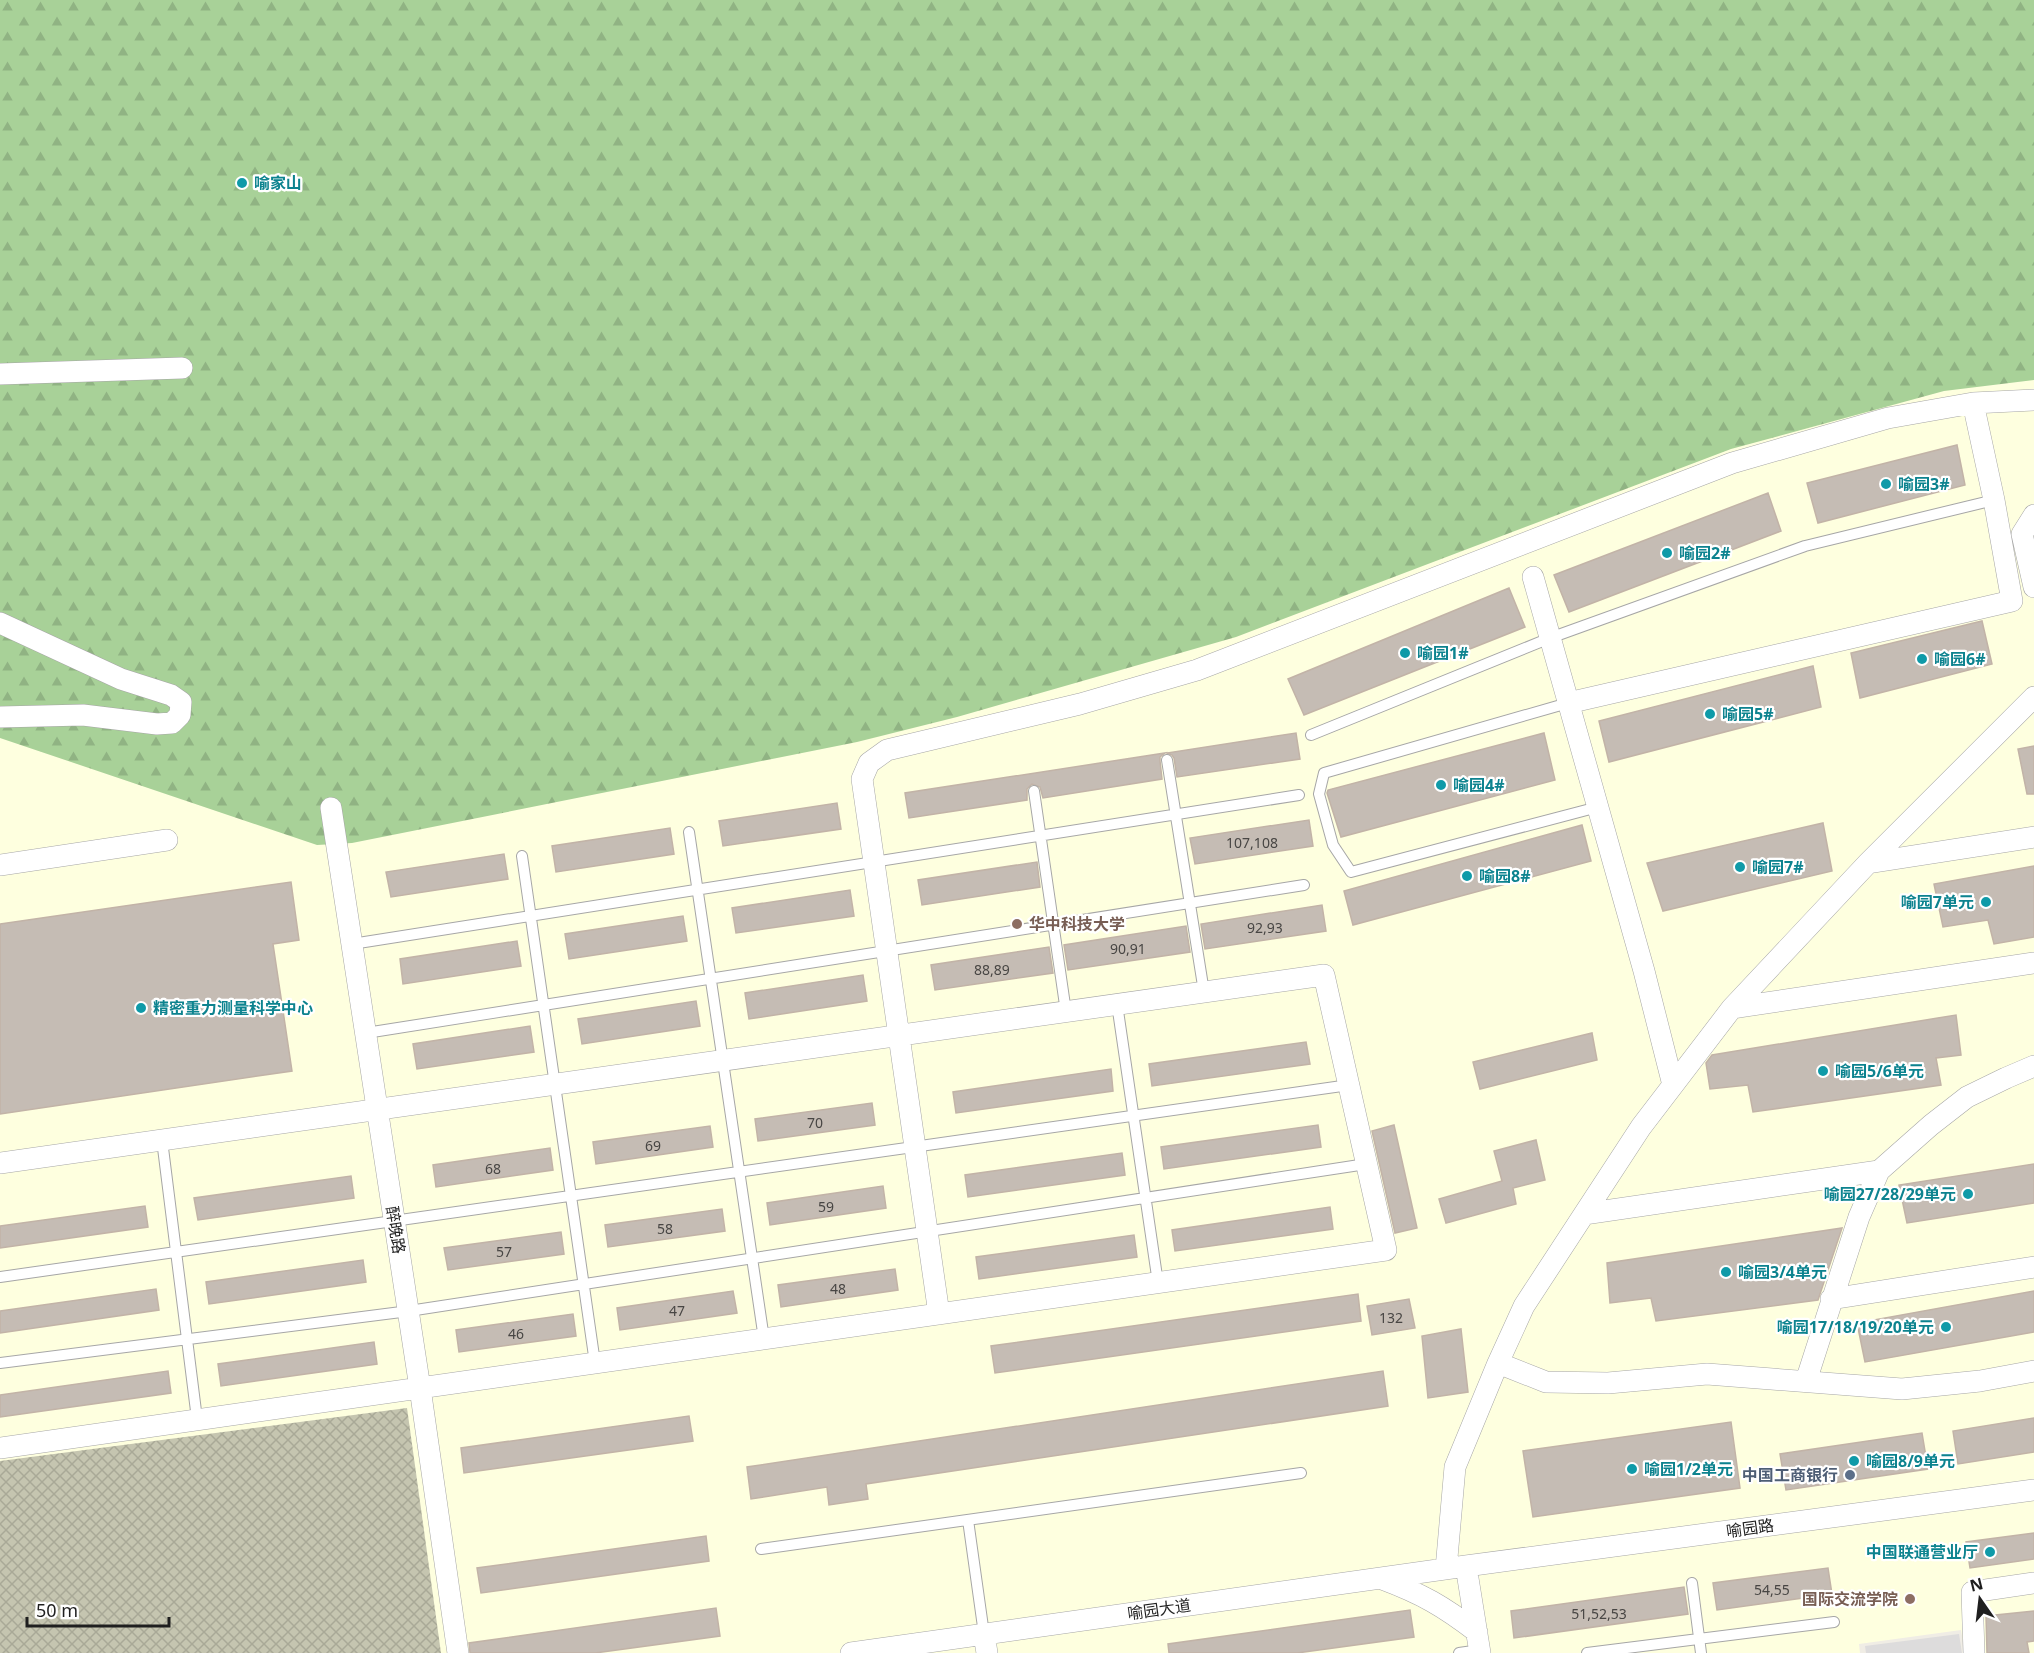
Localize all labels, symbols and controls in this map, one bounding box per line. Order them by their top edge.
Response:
place label: 喻家山 [254,172,302,194]
marker: 喻家山 [235,176,249,190]
place label: 喻园3# [1898,473,1950,495]
marker: 喻园3# [1879,477,1893,491]
place label: 喻园2# [1679,542,1731,564]
marker: 喻园2# [1660,546,1674,560]
place label: 喻园1# [1417,642,1469,664]
marker: 喻园1# [1398,646,1412,660]
place label: 喻园6# [1934,648,1986,670]
marker: 喻园6# [1915,652,1929,666]
place label: 喻园5# [1722,703,1774,725]
marker: 喻园5# [1703,707,1717,721]
place label: 喻园4# [1453,774,1505,796]
marker: 喻园4# [1434,778,1448,792]
house number: 107,108 [1226,833,1278,852]
place label: 喻园7# [1752,856,1804,878]
marker: 喻园7# [1733,860,1747,874]
place label: 喻园8# [1479,865,1531,887]
marker: 喻园8# [1460,869,1474,883]
place label: 喻园7单元 [1901,891,1974,913]
marker: 喻园7单元 [1979,895,1993,909]
place label: 华中科技大学 [1029,913,1125,935]
marker: 华中科技大学 [1010,917,1024,931]
house number: 92,93 [1247,918,1283,937]
house number: 90,91 [1110,939,1146,958]
house number: 88,89 [974,960,1010,979]
place label: 精密重力测量科学中心 [153,997,313,1019]
marker: 精密重力测量科学中心 [134,1001,148,1015]
place label: 喻园5/6单元 [1835,1060,1924,1082]
marker: 喻园5/6单元 [1816,1064,1830,1078]
house number: 70 [807,1113,823,1132]
house number: 69 [645,1136,661,1155]
house number: 68 [485,1159,501,1178]
place label: 喻园27/28/29单元 [1824,1183,1956,1205]
marker: 喻园27/28/29单元 [1961,1187,1975,1201]
house number: 59 [818,1197,834,1216]
street label: 醉晚路 [381,1205,411,1255]
house number: 58 [657,1219,673,1238]
house number: 57 [496,1242,512,1261]
place label: 喻园3/4单元 [1738,1261,1827,1283]
marker: 喻园3/4单元 [1719,1265,1733,1279]
house number: 48 [830,1279,846,1298]
house number: 47 [669,1301,685,1320]
house number: 132 [1379,1308,1403,1327]
place label: 喻园17/18/19/20单元 [1777,1316,1934,1338]
marker: 喻园17/18/19/20单元 [1939,1320,1953,1334]
house number: 46 [508,1324,524,1343]
place label: 喻园8/9单元 [1866,1450,1955,1472]
marker: 喻园8/9单元 [1847,1454,1861,1468]
place label: 喻园1/2单元 [1644,1458,1733,1480]
marker: 喻园1/2单元 [1625,1462,1639,1476]
place label: 中国工商银行 [1742,1464,1838,1486]
marker: 中国工商银行 [1843,1468,1857,1482]
street label: 喻园路 [1725,1514,1775,1542]
place label: 中国联通营业厅 [1866,1541,1978,1563]
marker: 中国联通营业厅 [1983,1545,1997,1559]
north arrow [1950,1569,2010,1629]
text: N [1967,1572,1985,1597]
house number: 54,55 [1754,1580,1790,1599]
place label: 国际交流学院 [1802,1588,1898,1610]
scale bar [27,1590,170,1628]
marker: 国际交流学院 [1903,1592,1917,1606]
street label: 喻园大道 [1126,1594,1192,1624]
text: 50 m [36,1598,78,1622]
house number: 51,52,53 [1571,1604,1627,1623]

